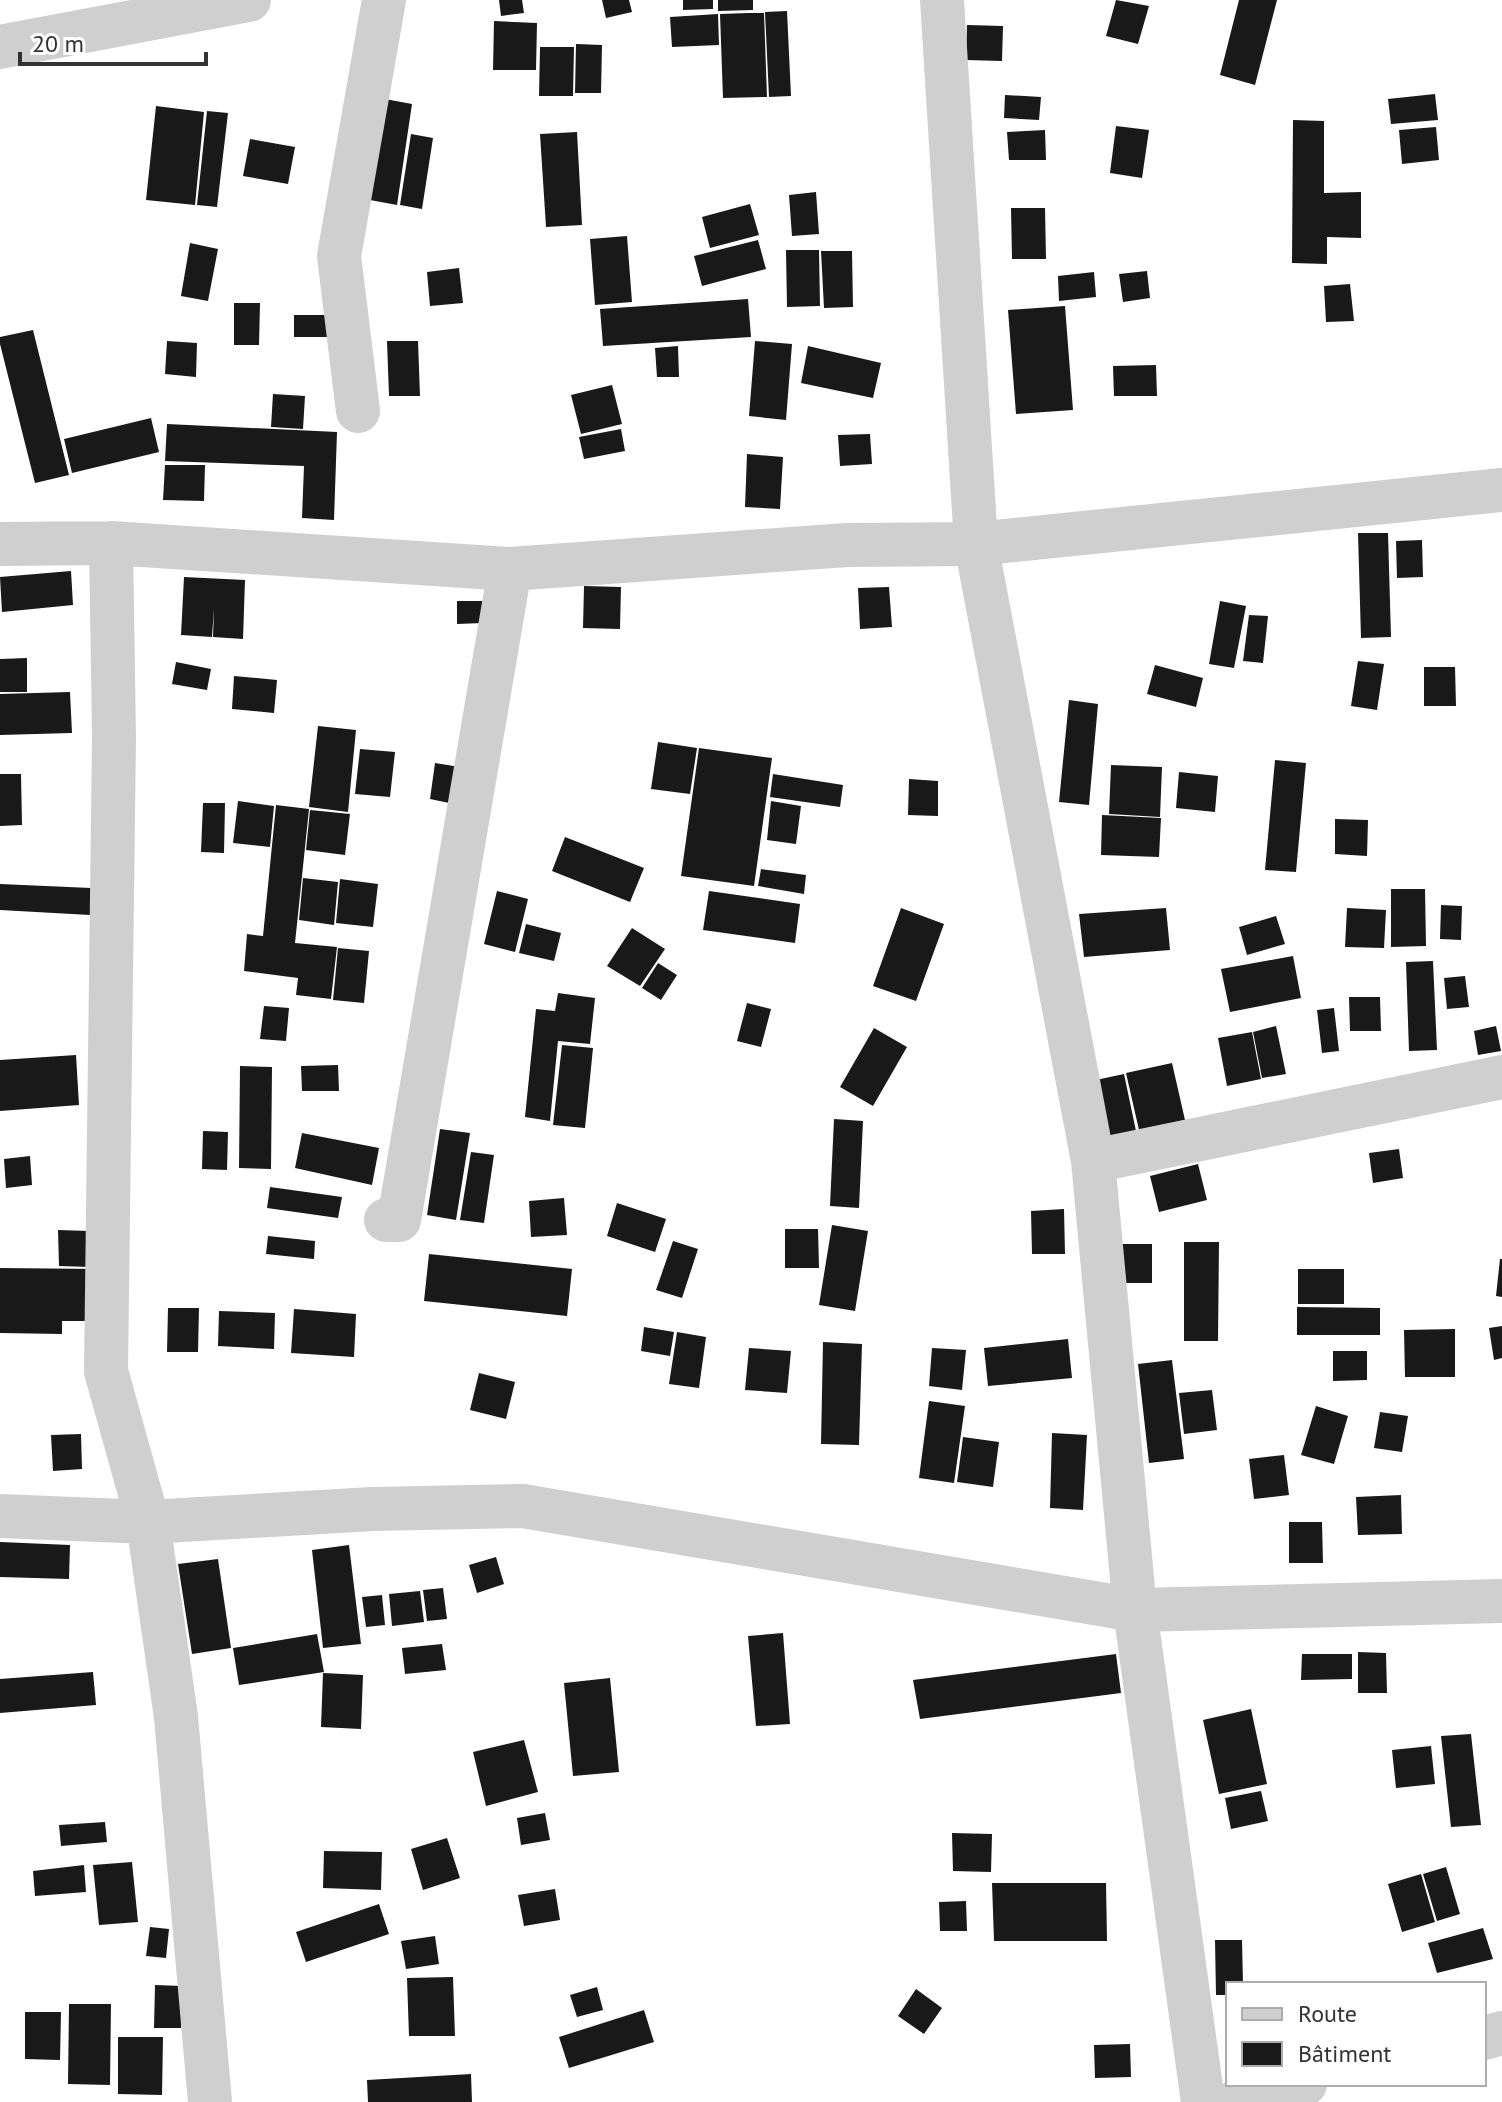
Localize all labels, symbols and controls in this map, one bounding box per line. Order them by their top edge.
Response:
scale bar [20,16,206,66]
text: 20 m [32,28,84,59]
legend [1226,1982,1486,2086]
text: Route [1298,1998,1357,2029]
text: Bâtiment [1298,2038,1391,2069]

